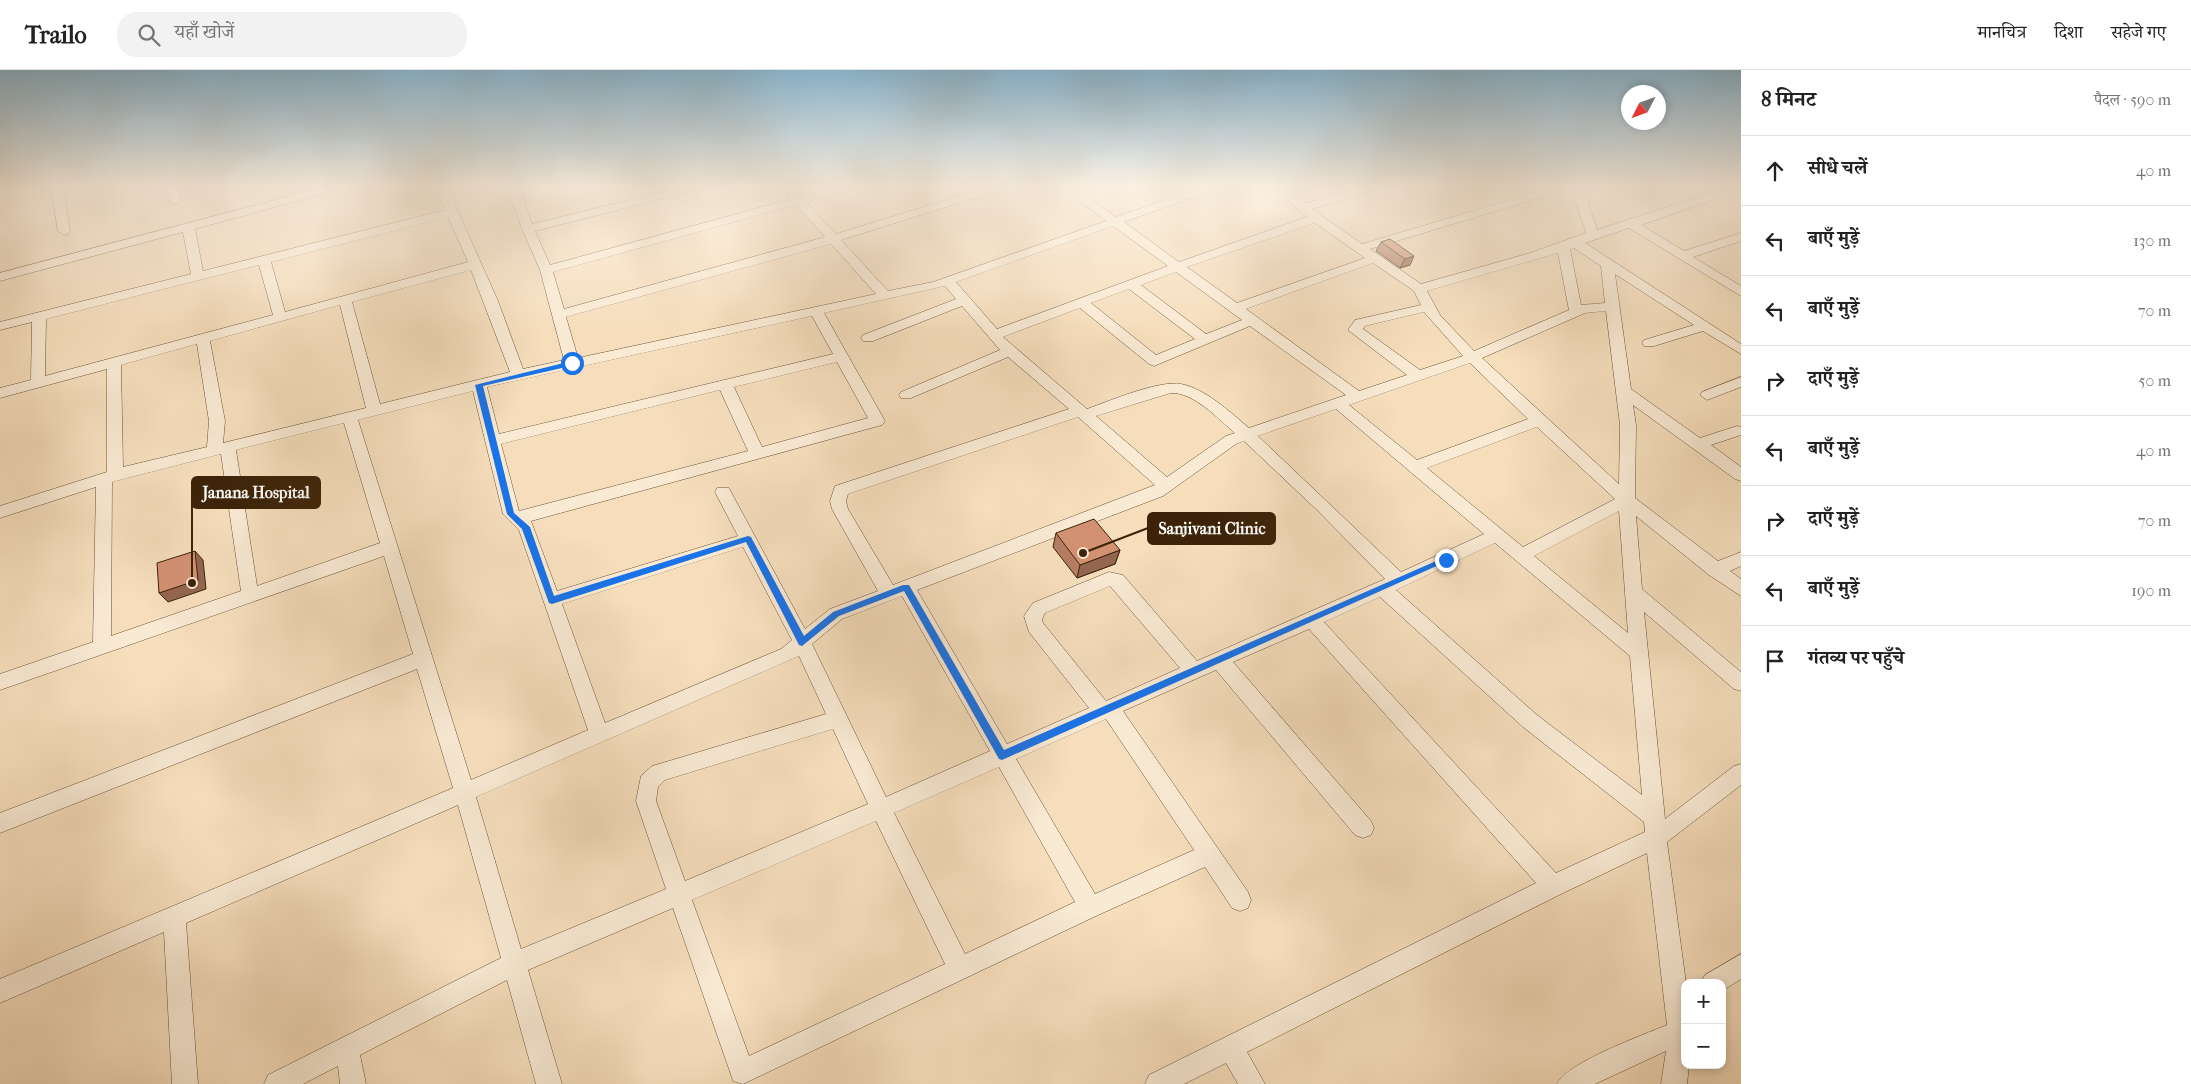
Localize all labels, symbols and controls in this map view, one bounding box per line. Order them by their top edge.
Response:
search box [117,12,467,57]
text: Trailo [25,21,87,49]
icon: search [135,21,163,49]
text: यहाँ खोजें [175,21,234,43]
text: मानचित्र [1978,22,2026,43]
text: दिशा [2054,22,2083,43]
text: सहेजे गए [2111,22,2166,43]
north arrow [1621,85,1666,130]
text: 8 मिनट [1761,87,1816,111]
text: पैदल · 590 m [2094,90,2171,109]
icon: ahead [1761,157,1789,185]
text: सीधे चलें [1808,157,1867,179]
text: 40 m [2136,161,2171,180]
icon: left [1761,227,1789,255]
text: बाएँ मुड़ें [1808,227,1859,249]
text: 130 m [2133,231,2171,250]
icon: left [1761,297,1789,325]
text: बाएँ मुड़ें [1808,297,1859,319]
text: 70 m [2138,301,2171,320]
route start [561,352,584,375]
icon: right [1761,367,1789,395]
text: दाएँ मुड़ें [1808,367,1859,389]
text: 50 m [2139,371,2171,390]
icon: left [1761,437,1789,465]
text: बाएँ मुड़ें [1808,437,1859,459]
text: 40 m [2136,441,2171,460]
callout: Janana Hospital [192,477,320,508]
text: Janana Hospital [200,483,310,503]
icon: right [1761,507,1789,535]
text: दाएँ मुड़ें [1808,507,1859,529]
text: 70 m [2138,511,2171,530]
callout: Sanjivani Clinic [1148,513,1275,544]
text: Sanjivani Clinic [1158,519,1266,538]
route end [1435,549,1458,572]
icon: left [1761,577,1789,605]
text: बाएँ मुड़ें [1808,577,1859,599]
text: 190 m [2131,581,2171,600]
icon: arrive [1761,647,1789,675]
text: गंतव्य पर पहुँचे [1808,647,1904,669]
map controls [1681,979,1726,1069]
button: + [1681,979,1726,1024]
button: − [1681,1024,1726,1069]

